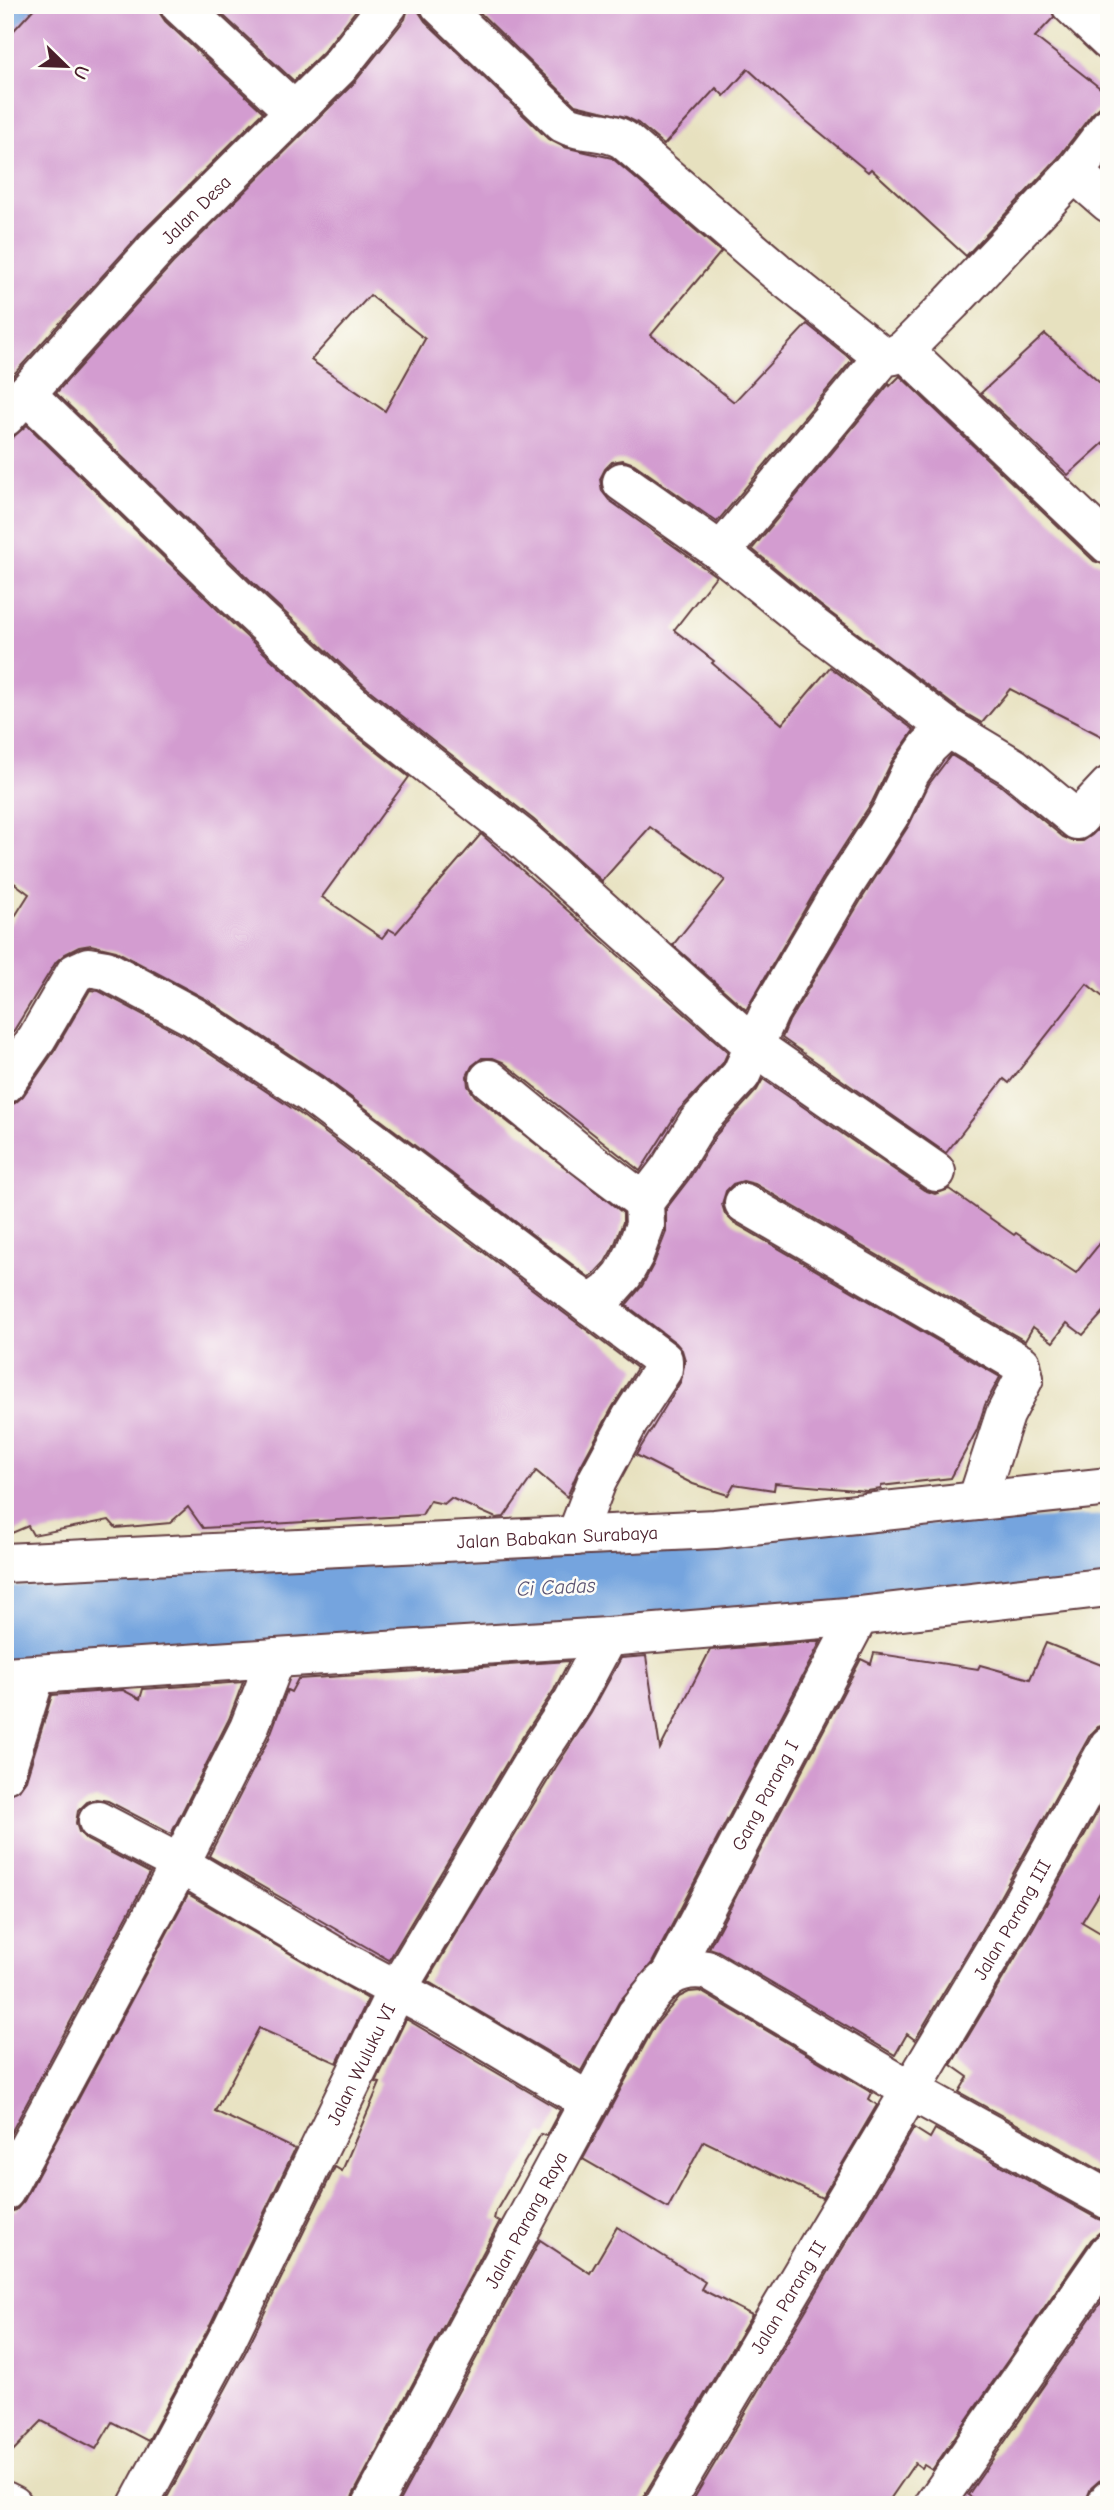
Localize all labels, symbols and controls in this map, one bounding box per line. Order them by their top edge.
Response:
north arrow [32,32,102,102]
text: U [68,62,93,82]
street label: Jalan Desa [157,171,236,249]
street label: Jalan Babakan Surabaya [456,1522,659,1553]
water label: Ci Cadas [516,1573,596,1601]
street label: Gang Parang I [727,1737,803,1855]
street label: Jalan Parang III [969,1856,1056,1984]
street label: Jalan Wuluku VI [323,2000,400,2129]
street label: Jalan Parang Raya [481,2148,572,2292]
street label: Jalan Parang II [746,2237,831,2358]

